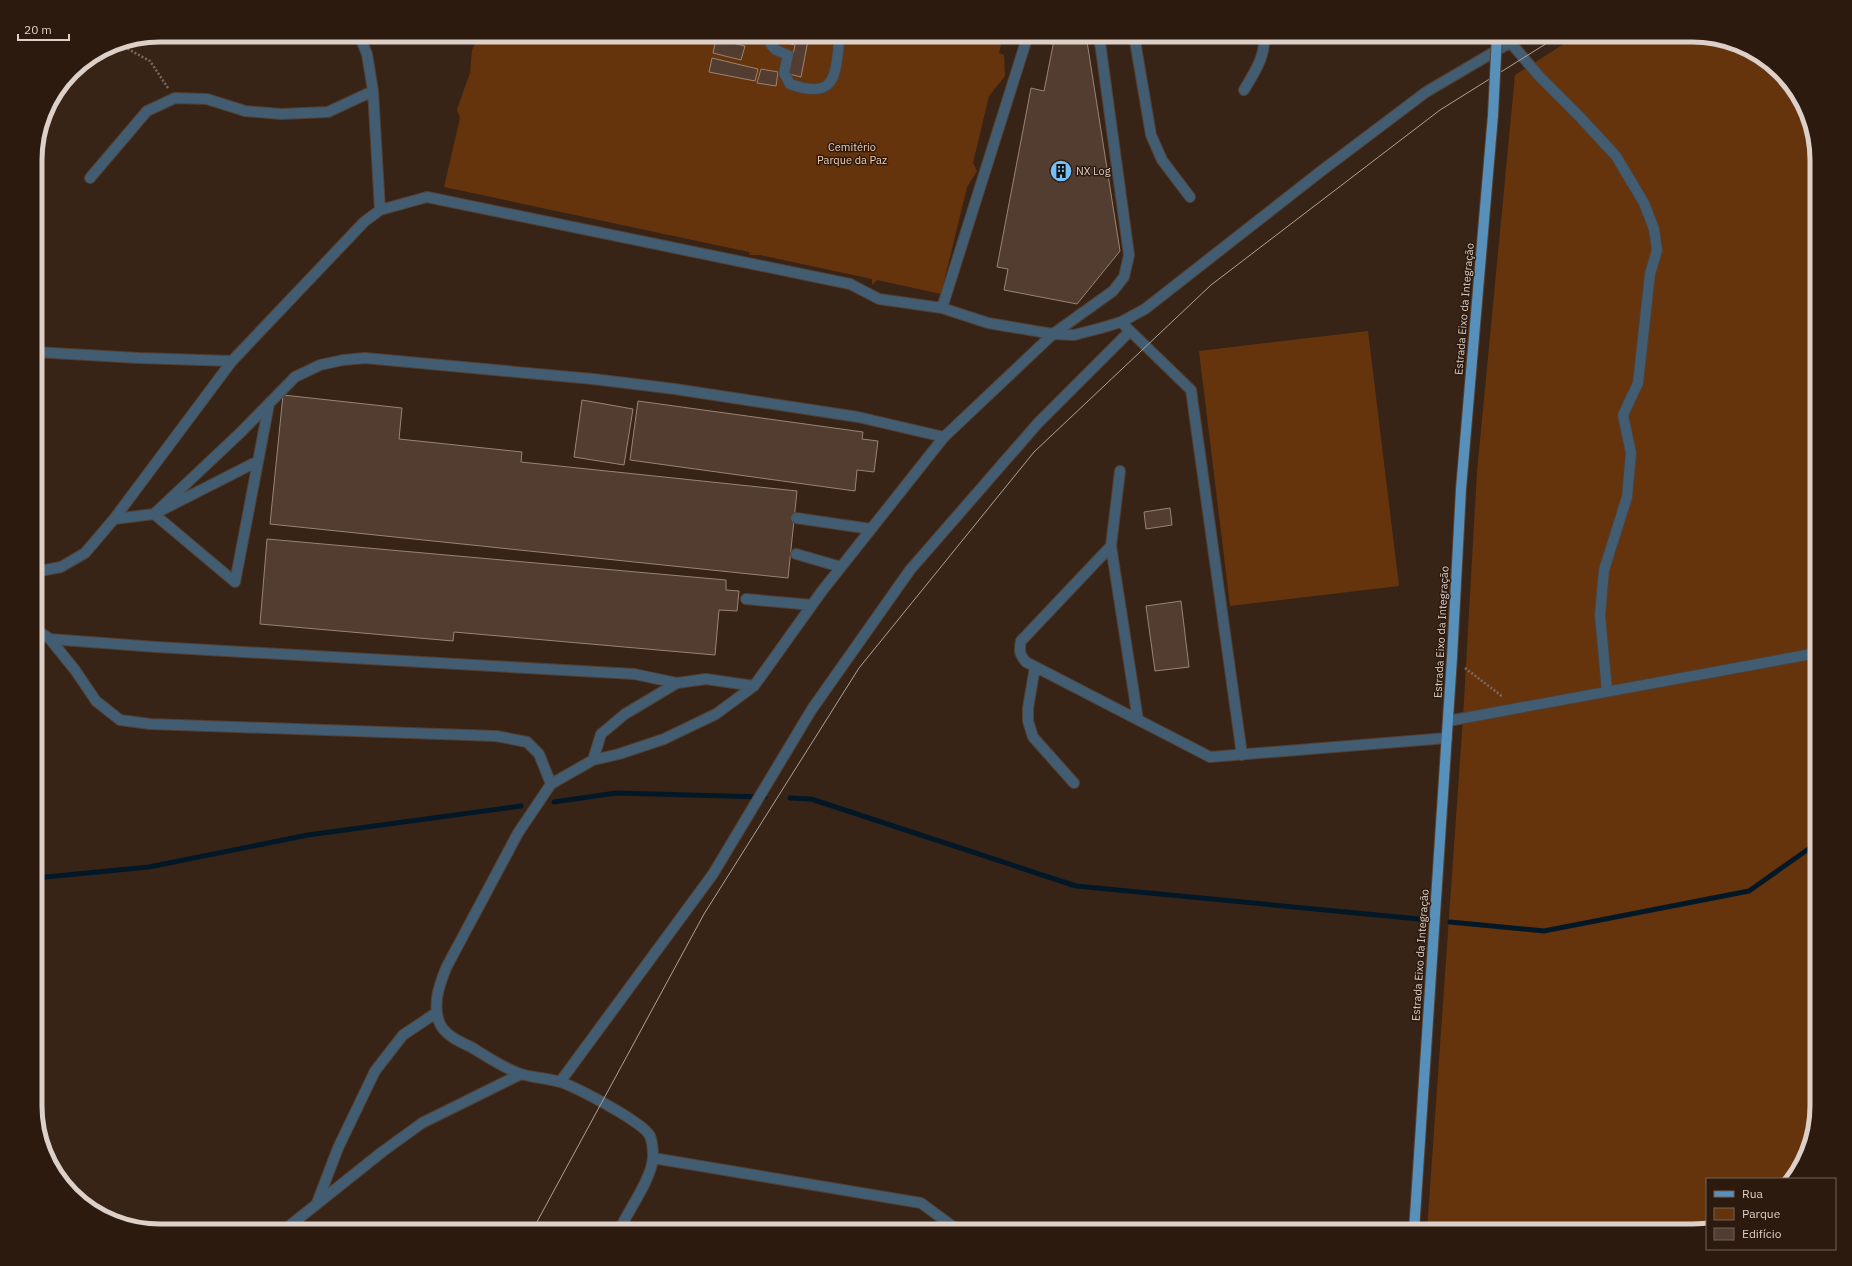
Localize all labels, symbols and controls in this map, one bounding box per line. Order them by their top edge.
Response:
scale bar [18,16,69,42]
text: 20 m [24,22,52,37]
park label: Cemitério Parque da Paz [817,140,887,167]
building icon: NX Log [1048,158,1074,184]
place label: NX Log [1076,164,1111,178]
street label: Estrada Eixo da Integração [1451,243,1477,375]
street label: Estrada Eixo da Integração [1431,566,1451,698]
street label: Estrada Eixo da Integração [1408,889,1432,1021]
legend [1706,1178,1836,1250]
text: Rua [1742,1186,1763,1201]
text: Parque [1742,1206,1781,1221]
text: Edifício [1742,1226,1782,1241]

